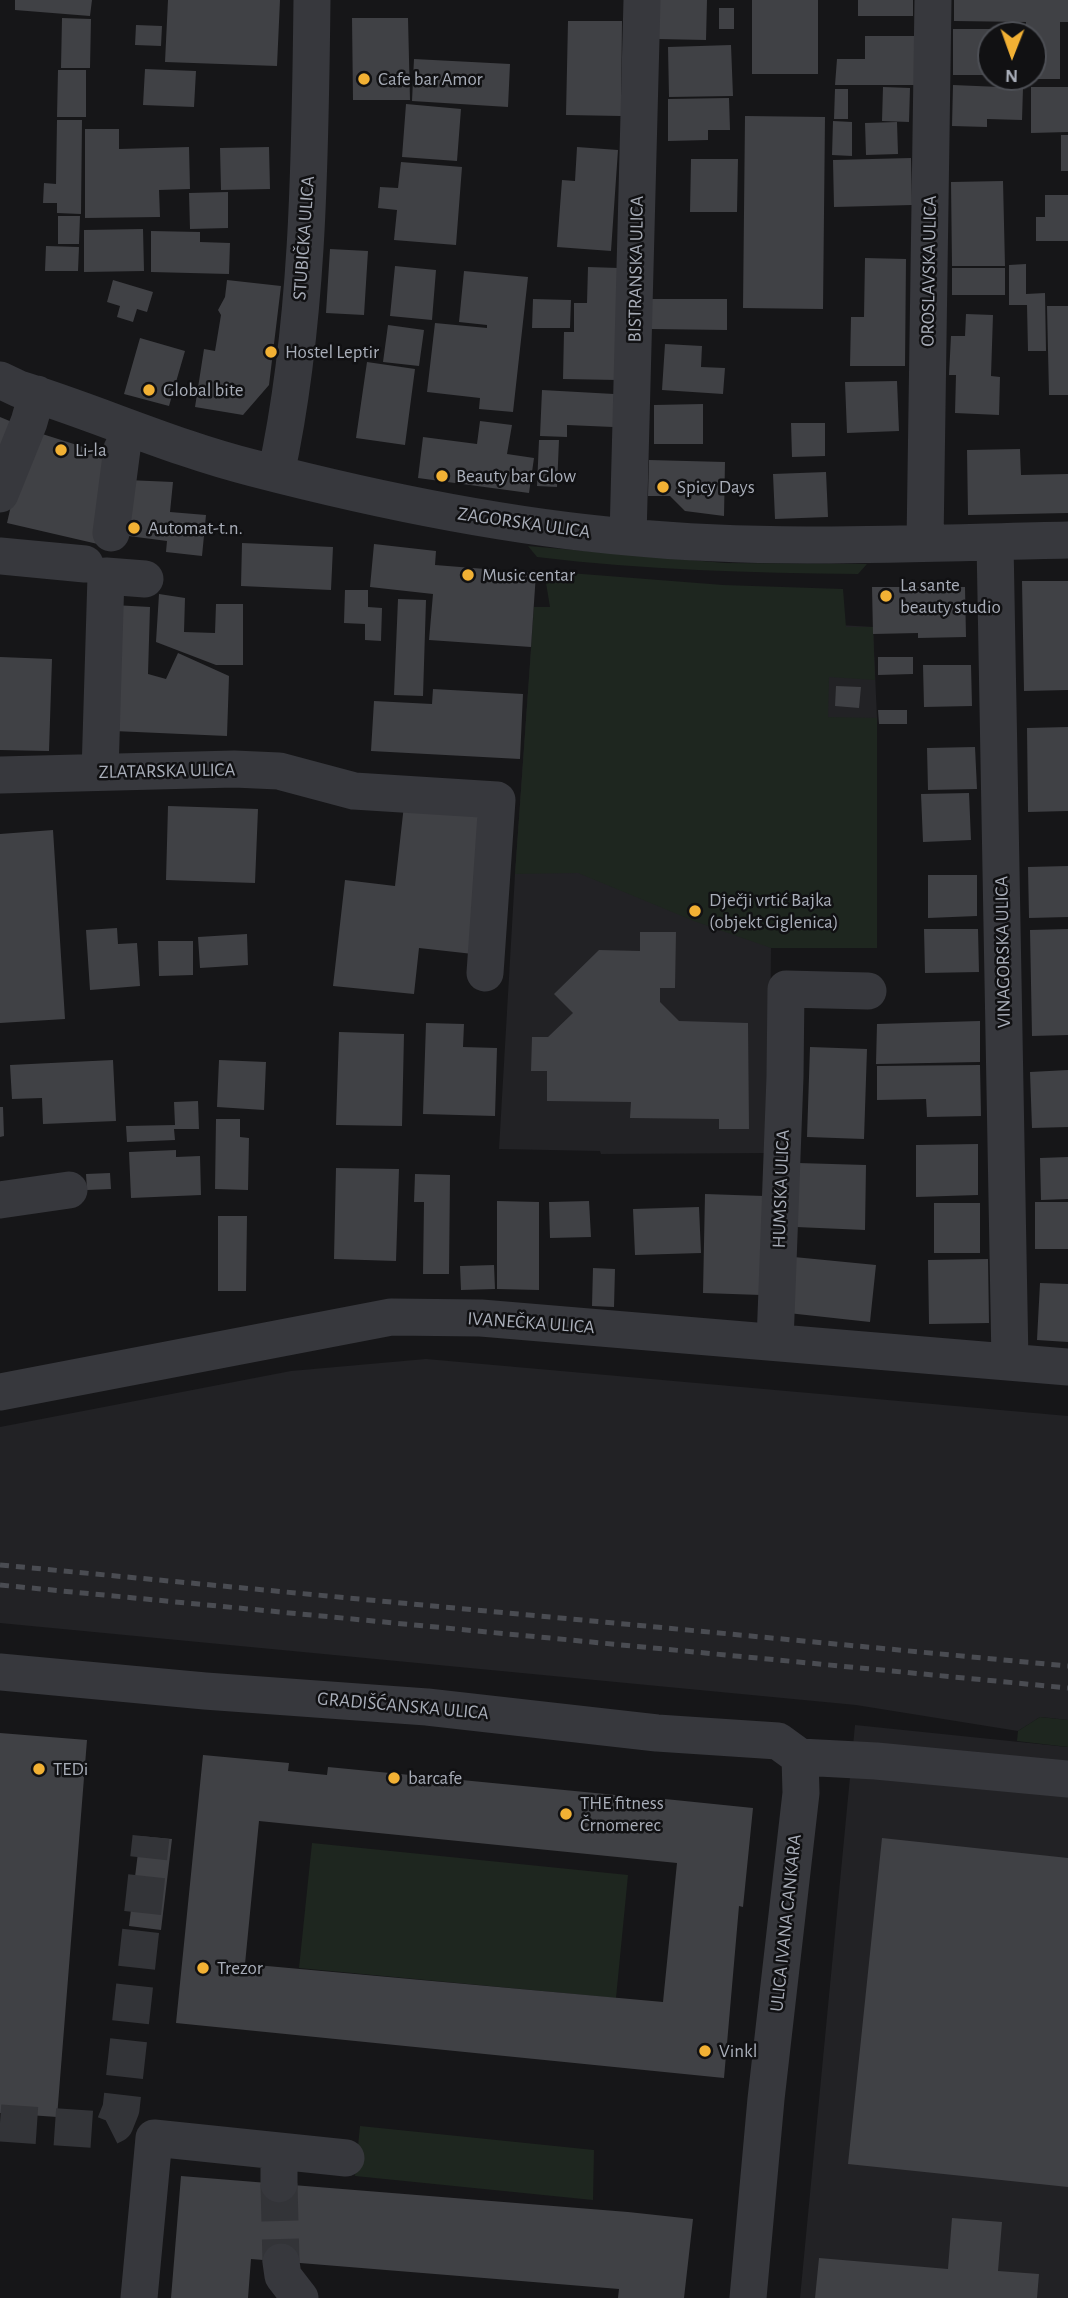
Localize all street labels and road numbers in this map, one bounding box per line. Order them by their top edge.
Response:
street label: STUBIČKA ULICA [288,175,320,301]
street label: BISTRANSKA ULICA [623,195,649,343]
street label: OROSLAVSKA ULICA [916,195,942,347]
street label: ZAGORSKA ULICA [456,502,592,544]
street label: ZLATARSKA ULICA [99,758,235,784]
street label: VINAGORSKA ULICA [990,876,1016,1028]
street label: HUMSKA ULICA [768,1129,794,1249]
street label: IVANEČKA ULICA [467,1307,595,1339]
street label: GRADIŠĆANSKA ULICA [316,1687,490,1725]
street label: ULICA IVANA CANKARA [765,1833,807,2013]

